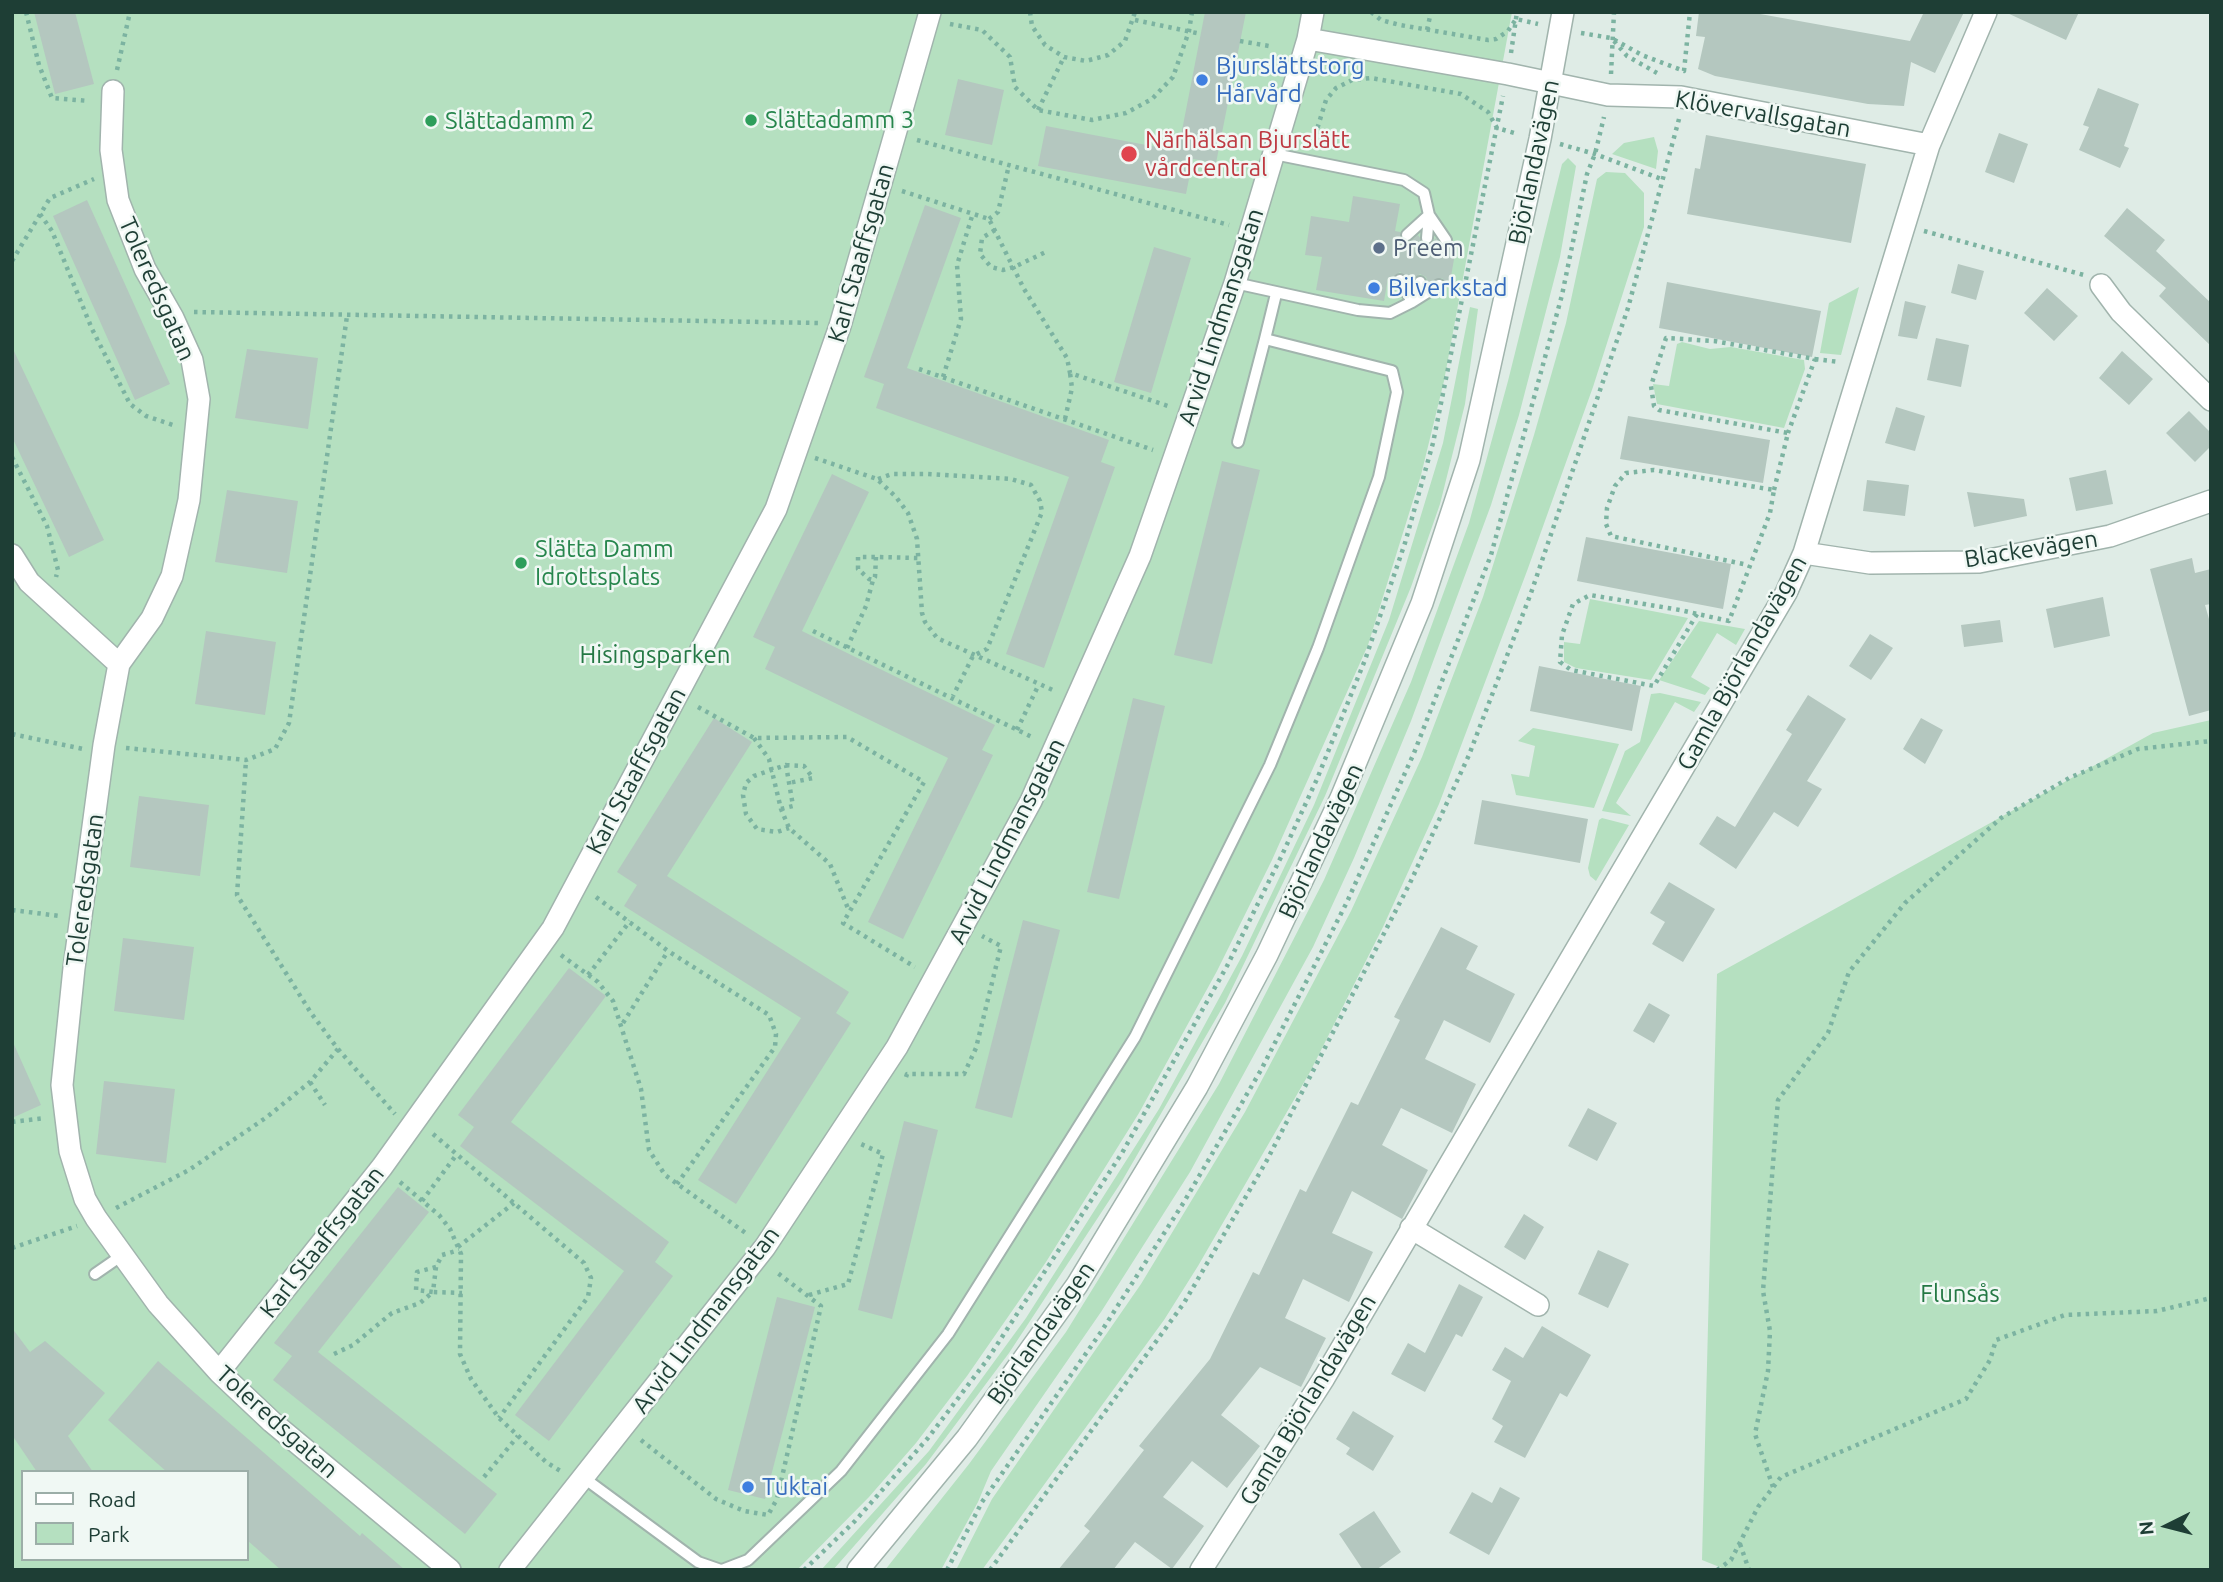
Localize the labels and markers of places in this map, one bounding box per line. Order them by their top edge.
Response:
place label: Bjurslättstorg Hårvård [1216,52,1365,108]
marker: Bjurslättstorg Hårvård [1194,72,1210,88]
place label: Slättadamm 3 [765,106,914,134]
place label: Slättadamm 2 [445,107,594,135]
marker: Slättadamm 3 [743,112,759,128]
marker: Slättadamm 2 [423,113,439,129]
place label: Närhälsan Bjurslätt vårdcentral [1145,126,1350,182]
marker: Närhälsan Bjurslätt vårdcentral [1119,144,1139,164]
place label: Preem [1393,234,1464,262]
marker: Preem [1371,240,1387,256]
place label: Bilverkstad [1388,274,1508,302]
marker: Bilverkstad [1366,280,1382,296]
place label: Slätta Damm Idrottsplats [535,535,674,591]
marker: Slätta Damm Idrottsplats [513,555,529,571]
place label: Tuktai [762,1473,828,1501]
marker: Tuktai [740,1479,756,1495]

